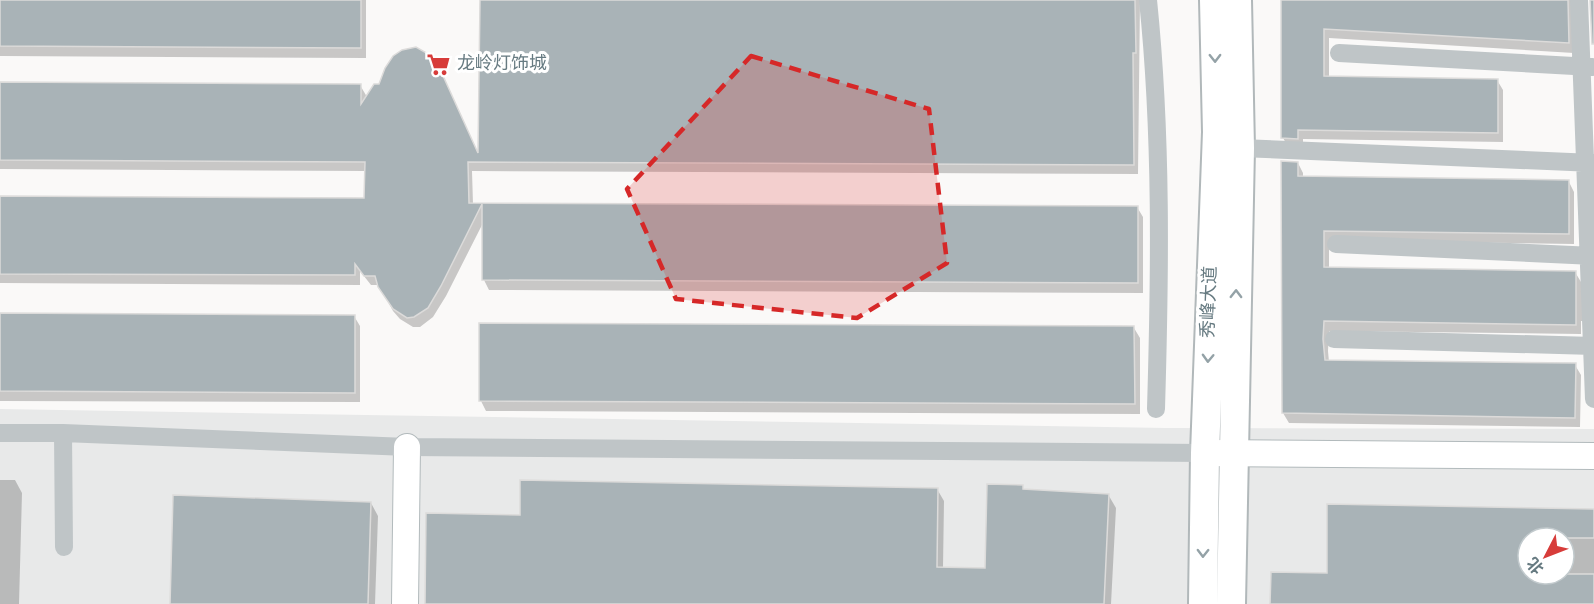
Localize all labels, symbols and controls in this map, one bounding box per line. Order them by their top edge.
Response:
supermarket icon: 龙岭灯饰城 [426,51,452,77]
place label: 龙岭灯饰城 [457,53,547,76]
one-way arrow [1209,54,1222,63]
street label: 秀峰大道 [1197,266,1223,338]
one-way arrow [1230,289,1242,298]
one-way arrow [1202,354,1215,363]
north arrow [1516,526,1576,586]
one-way arrow [1197,549,1210,558]
text: 北 [1524,552,1549,577]

